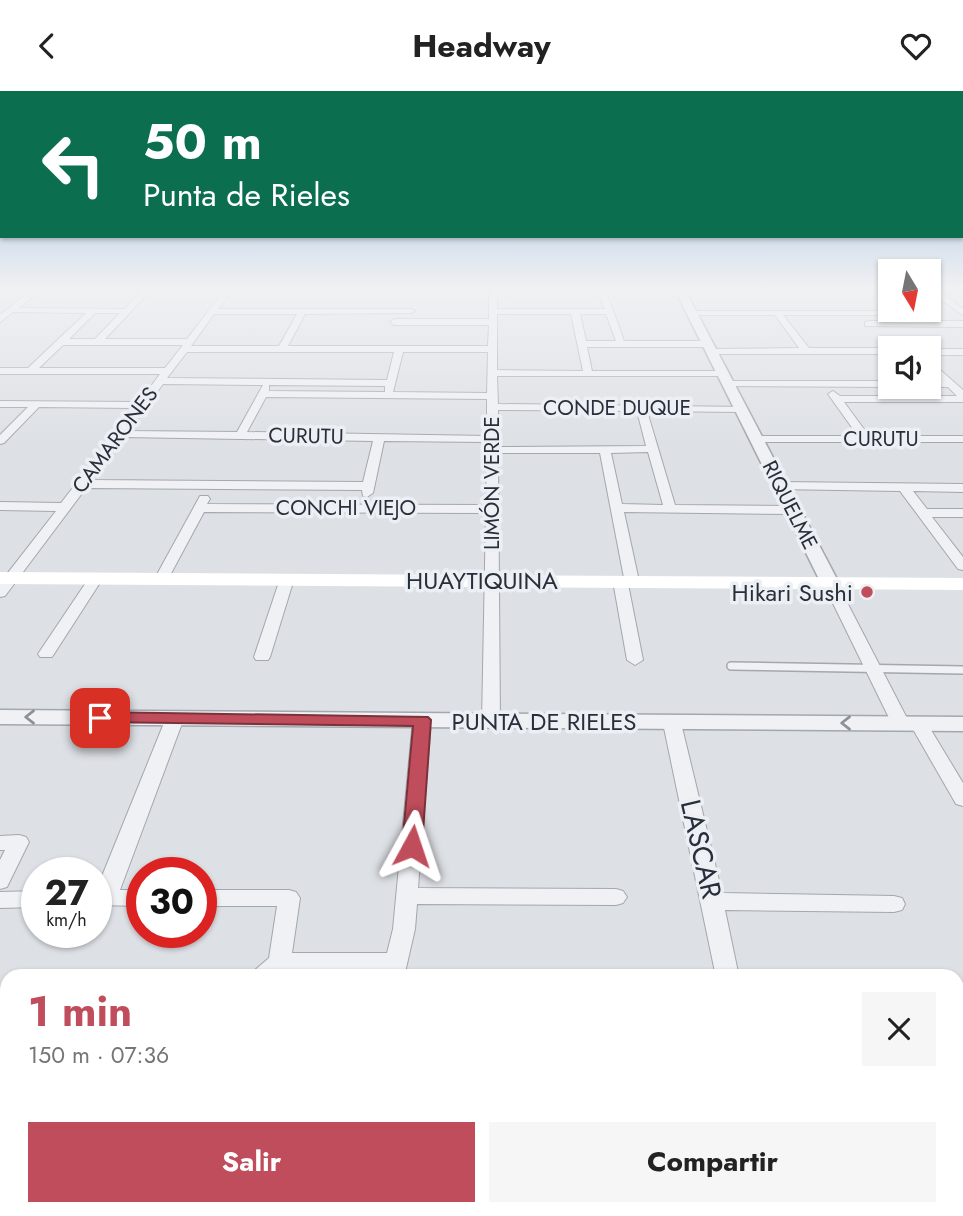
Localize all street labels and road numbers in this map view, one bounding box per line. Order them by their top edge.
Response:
street label: CAMARONES [65,380,165,500]
street label: CONDE DUQUE [543,393,691,423]
street label: LIMÓN VERDE [477,416,507,550]
street label: CURUTU [268,420,344,452]
street label: CURUTU [843,424,919,454]
street label: RIQUELME [755,455,825,555]
street label: CONCHI VIEJO [276,493,416,523]
street label: HUAYTIQUINA [406,563,558,598]
street label: PUNTA DE RIELES [452,704,636,739]
street label: LASCAR [670,796,732,903]

